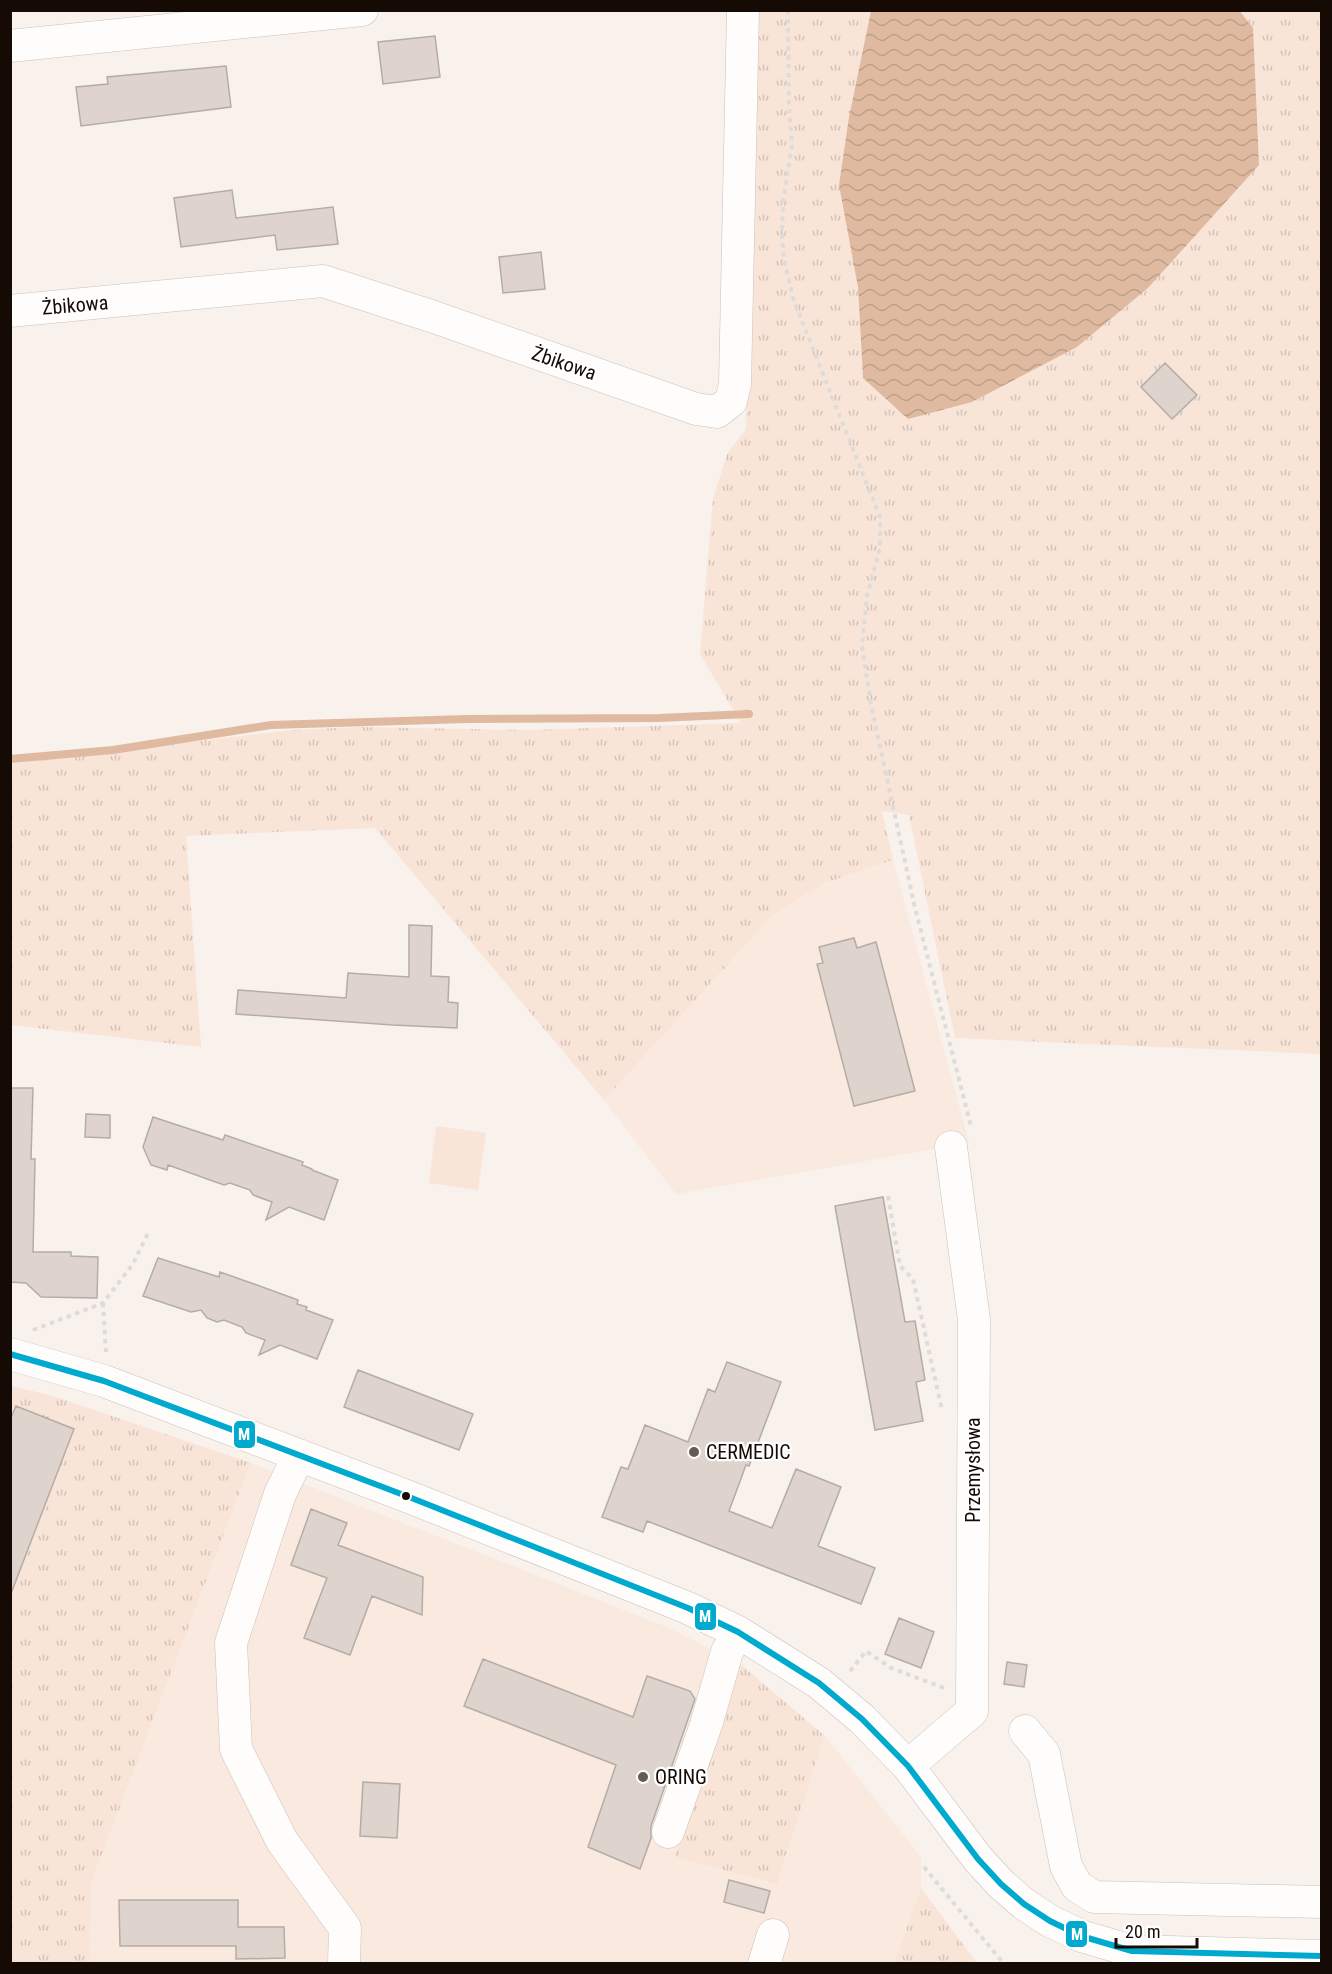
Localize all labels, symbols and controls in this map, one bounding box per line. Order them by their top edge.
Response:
street label: Żbikowa [41,290,109,320]
street label: Żbikowa [529,341,599,385]
street label: Przemysłowa [961,1417,985,1523]
line badge: M [233,1420,256,1449]
text: M [238,1425,250,1444]
place label: CERMEDIC [706,1440,791,1464]
marker: CERMEDIC [687,1445,701,1459]
unlabelled marker [400,1490,412,1502]
line badge: M [694,1602,717,1631]
text: M [699,1607,711,1626]
place label: ORING [655,1765,707,1789]
marker: ORING [636,1770,650,1784]
scale bar [1116,1911,1197,1949]
line badge: M [1065,1920,1088,1948]
text: 20 m [1125,1921,1160,1942]
text: M [1071,1925,1083,1944]

